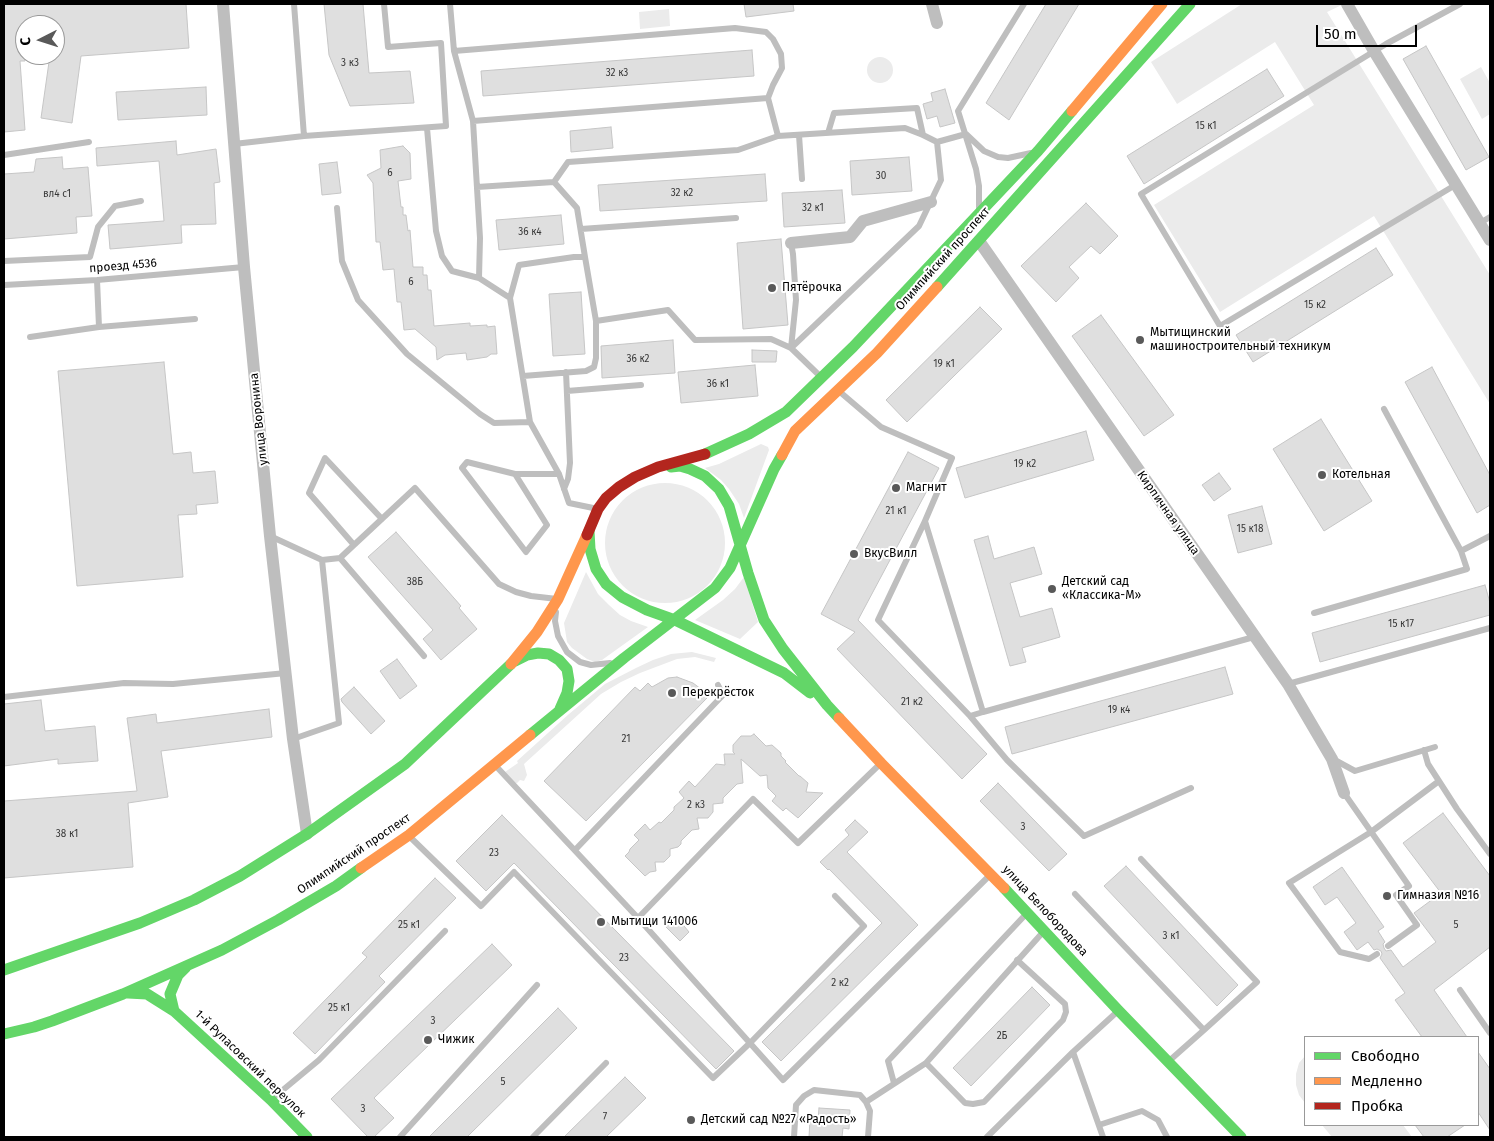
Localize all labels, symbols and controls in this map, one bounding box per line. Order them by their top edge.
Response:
north arrow [15,15,65,65]
scale bar [1319,15,1420,47]
text: 50 m [1324,25,1357,43]
text: С [17,37,34,46]
house number: 3 к3 [341,57,359,69]
house number: 32 к3 [606,67,628,79]
house number: 15 к1 [1195,120,1217,132]
house number: 6 [387,167,393,179]
house number: 30 [876,170,886,182]
house number: 32 к2 [671,187,693,199]
house number: вл4 с1 [43,188,71,200]
house number: 32 к1 [802,202,824,214]
street label: Олимпийский проспект [893,205,993,313]
house number: 36 к4 [518,226,542,238]
street label: проезд 4536 [89,256,157,276]
house number: 6 [408,276,414,288]
place label: Пятёрочка [782,281,842,295]
marker: Пятёрочка [766,282,778,294]
house number: 15 к2 [1304,299,1326,311]
place label: Мытищинский машиностроительный техникум [1150,326,1331,354]
marker: Мытищинский машиностроительный техникум [1134,334,1146,346]
house number: 36 к2 [626,353,650,365]
house number: 19 к1 [933,358,955,370]
street label: улица Воронина [247,372,271,466]
house number: 36 к1 [707,378,729,390]
house number: 19 к2 [1014,458,1036,470]
street label: Кирпичная улица [1134,468,1202,558]
place label: Котельная [1332,468,1390,482]
marker: Котельная [1316,469,1328,481]
place label: Магнит [906,481,947,495]
marker: Магнит [890,482,902,494]
house number: 21 к1 [885,505,907,517]
house number: 15 к18 [1237,523,1263,535]
place label: ВкусВилл [864,547,917,561]
marker: ВкусВилл [848,548,860,560]
place label: Детский сад «Классика-М» [1062,575,1141,603]
house number: 38Б [407,576,423,588]
marker: Детский сад «Классика-М» [1046,583,1058,595]
house number: 15 к17 [1388,618,1414,630]
place label: Перекрёсток [682,686,754,700]
marker: Перекрёсток [666,687,678,699]
house number: 21 к2 [901,696,923,708]
house number: 19 к4 [1108,704,1130,716]
house number: 21 [621,733,631,745]
house number: 2 к3 [687,799,705,811]
street label: Олимпийский проспект [295,811,413,897]
house number: 3 [1021,821,1025,833]
house number: 38 к1 [56,828,78,840]
house number: 23 [489,847,499,859]
street label: улица Белобородова [999,863,1091,959]
place label: Гимназия №16 [1397,889,1479,903]
marker: Гимназия №16 [1381,890,1393,902]
place label: Мытищи 141006 [611,915,698,929]
marker: Мытищи 141006 [595,916,607,928]
house number: 25 к1 [398,919,420,931]
house number: 5 [1453,919,1459,931]
house number: 3 к1 [1162,930,1180,942]
house number: 23 [619,952,629,964]
house number: 2 к2 [831,977,849,989]
house number: 25 к1 [328,1002,350,1014]
street label: 1-й Рупасовский переулок [191,1007,309,1121]
house number: 3 [431,1015,435,1027]
house number: 2Б [997,1030,1007,1042]
place label: Чижик [438,1033,475,1047]
marker: Чижик [422,1034,434,1046]
legend [1304,1036,1479,1126]
text: Свободно [1351,1047,1420,1065]
text: Медленно [1351,1072,1423,1090]
house number: 5 [500,1076,506,1088]
text: Пробка [1351,1097,1403,1115]
house number: 3 [361,1103,365,1115]
house number: 7 [603,1111,607,1123]
place label: Детский сад №27 «Радость» [701,1113,857,1127]
marker: Детский сад №27 «Радость» [685,1114,697,1126]

